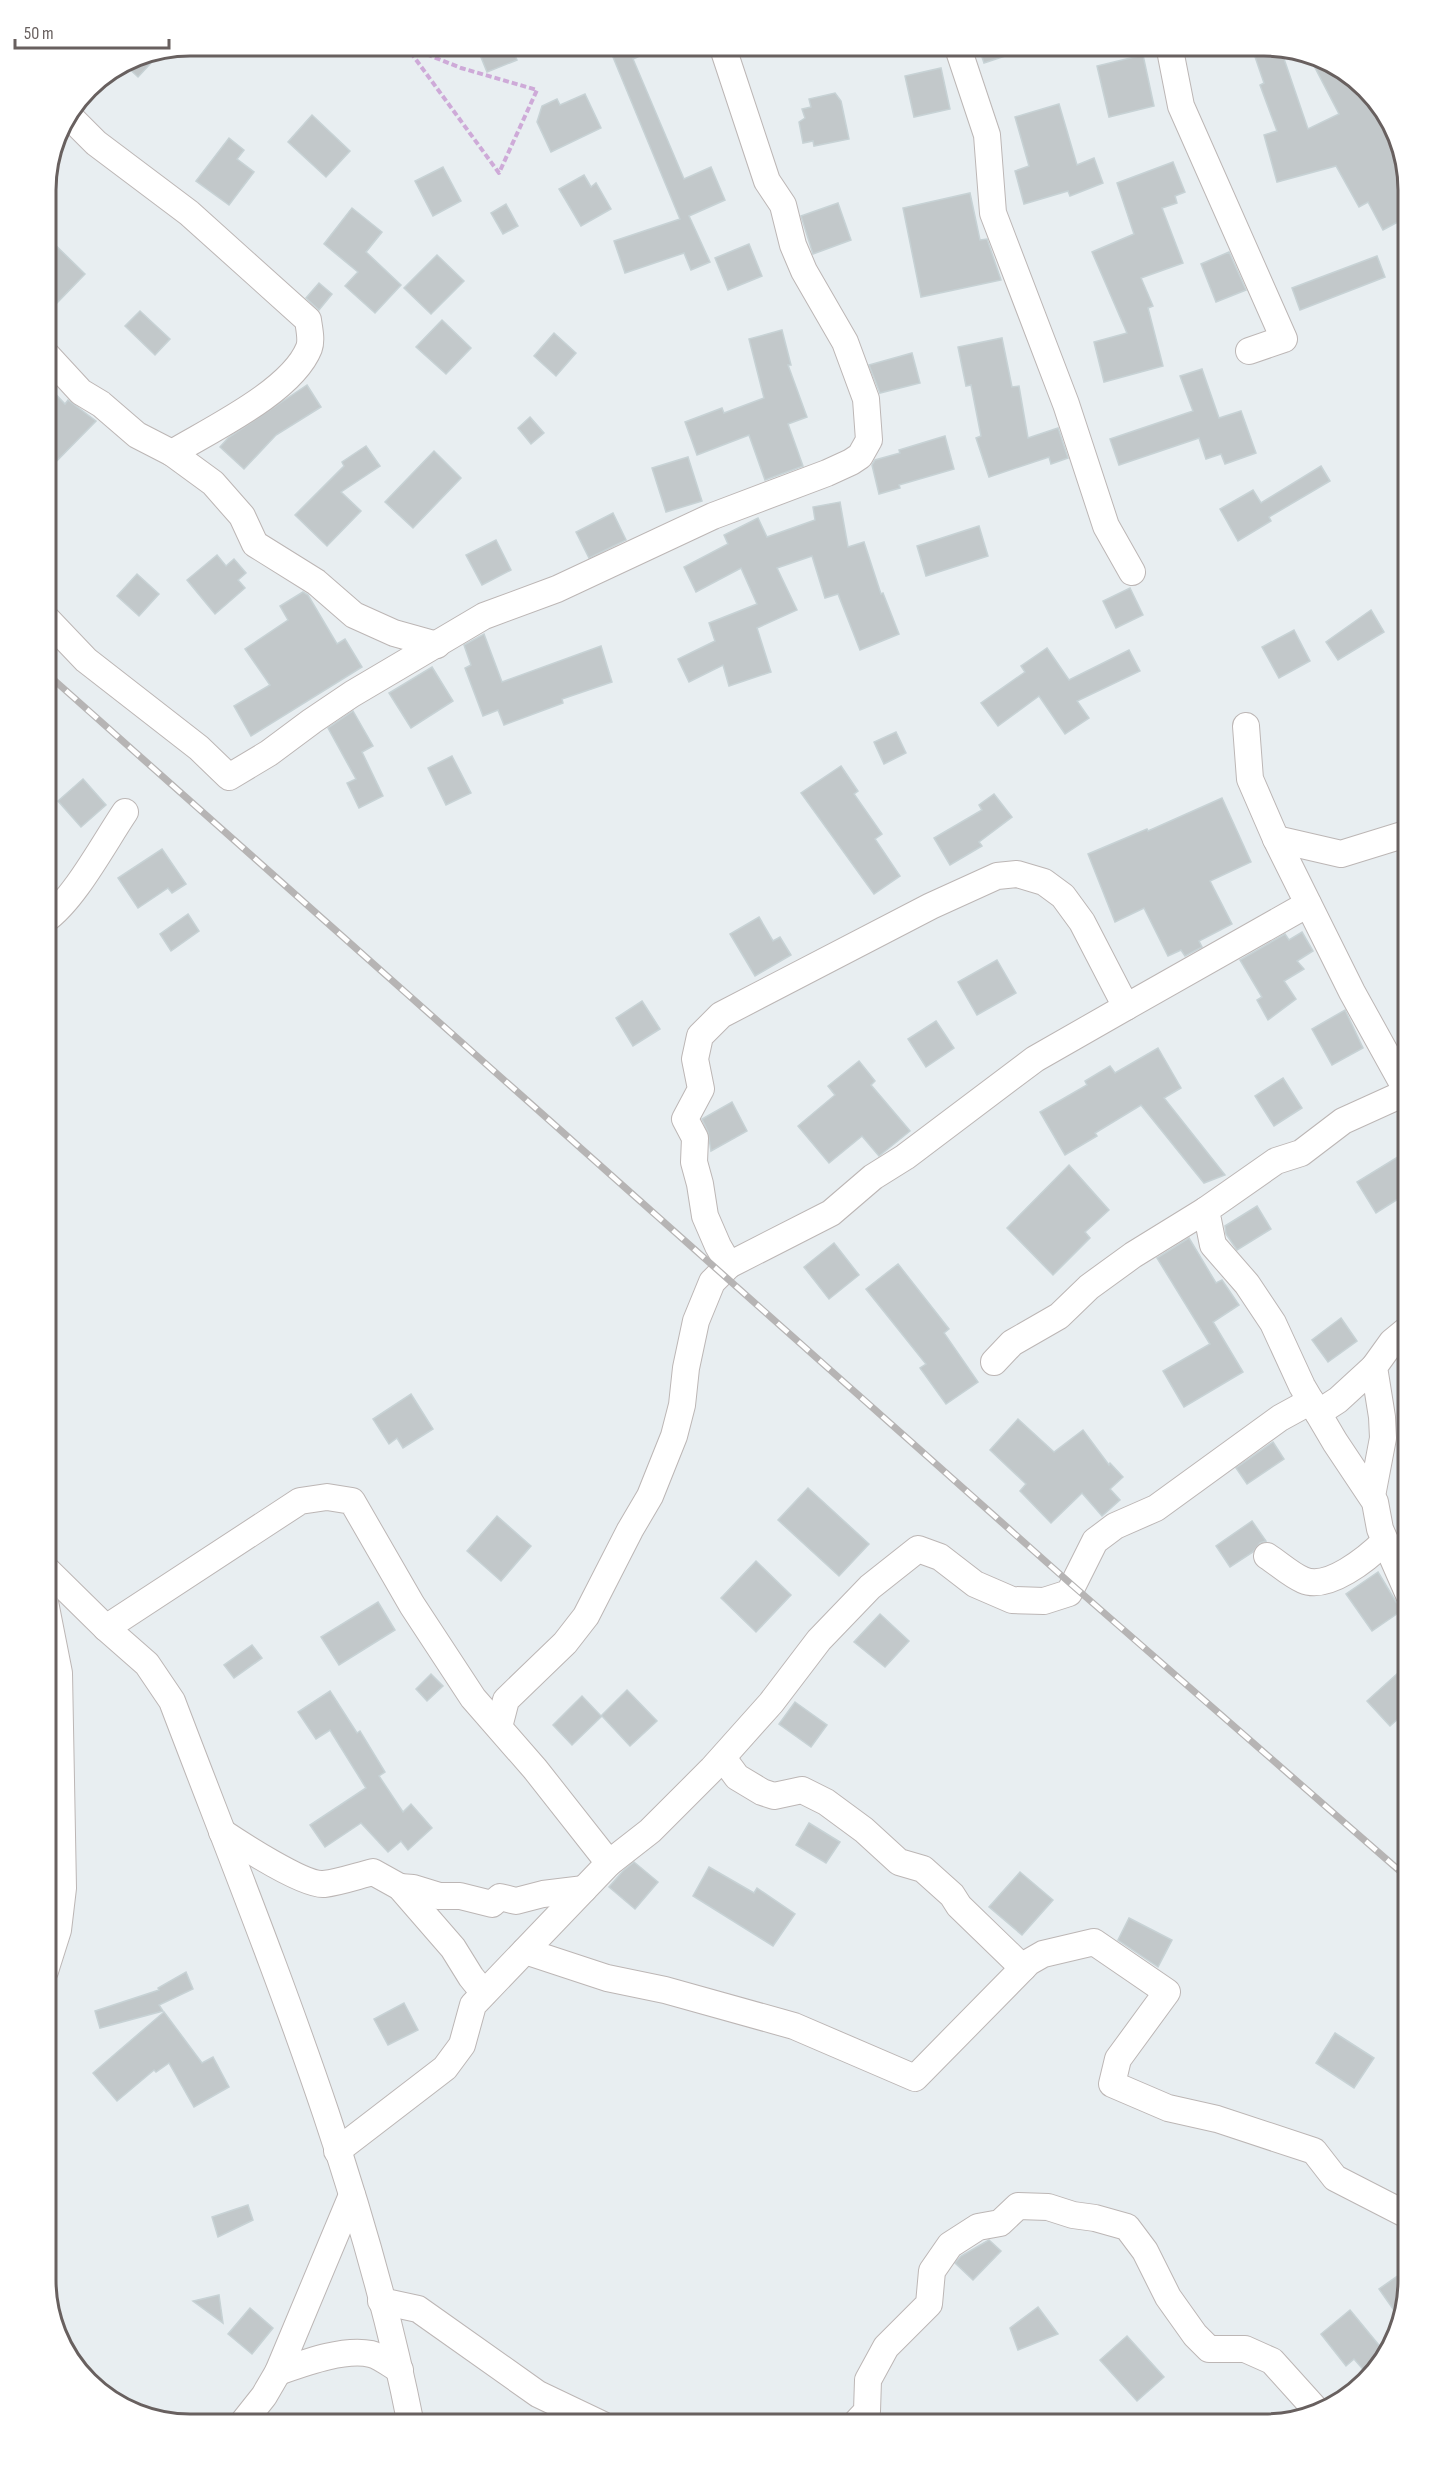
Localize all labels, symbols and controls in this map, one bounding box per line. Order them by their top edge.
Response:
scale bar [15,12,170,50]
text: 50 m [24,23,54,44]

